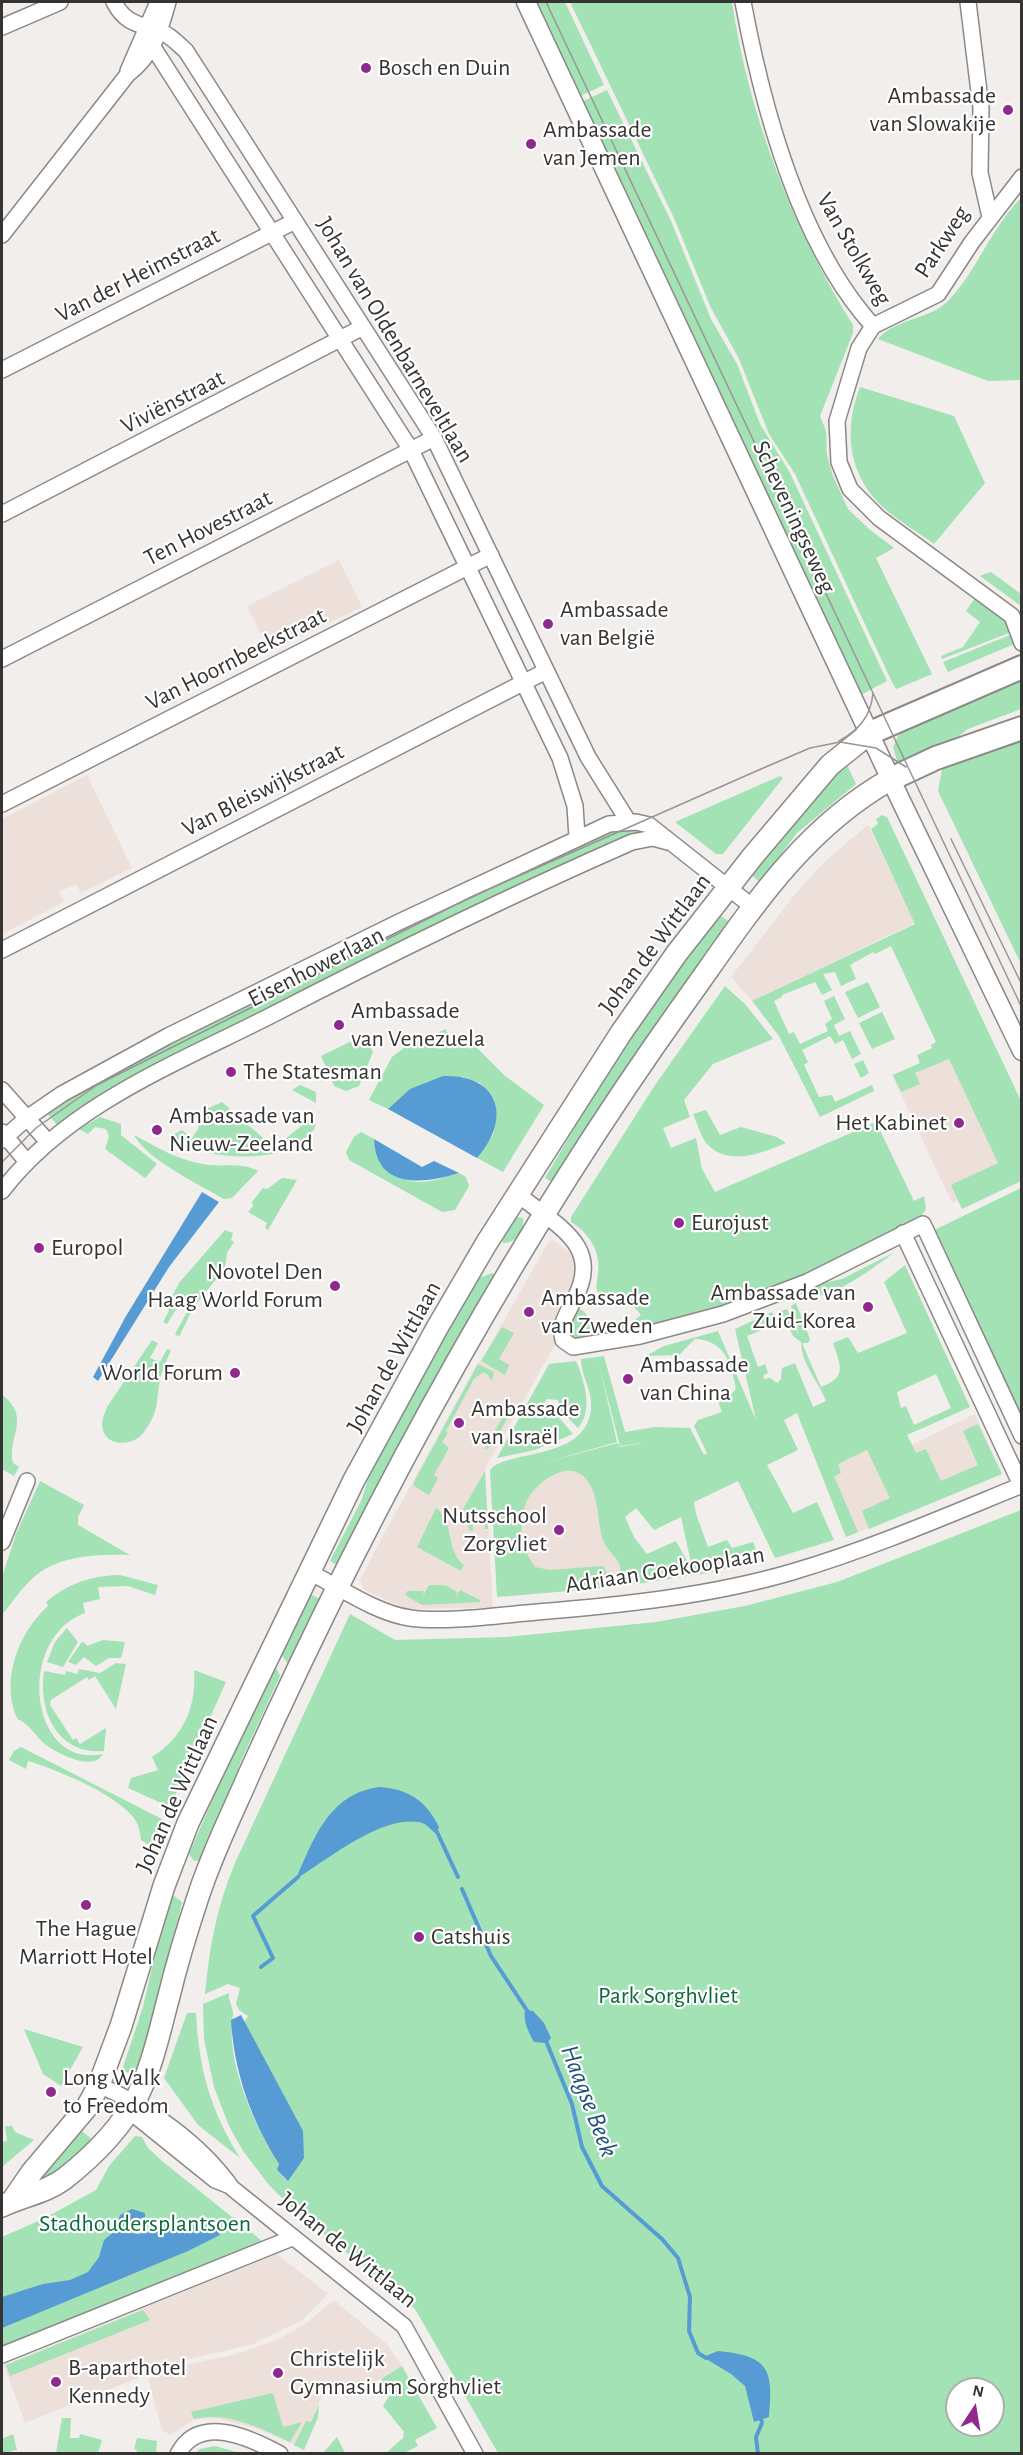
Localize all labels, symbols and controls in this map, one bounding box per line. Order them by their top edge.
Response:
place label: Bosch en Duin [378,54,510,82]
marker: Bosch en Duin [359,61,373,75]
place label: Ambassade van Slowakije [870,82,996,138]
marker: Ambassade van Slowakije [1001,103,1015,117]
place label: Ambassade van Jemen [543,116,652,172]
marker: Ambassade van Jemen [524,137,538,151]
street label: Van Stolkweg [810,188,898,310]
street label: Parkweg [908,201,976,283]
street label: Johan van Oldenbarneveltlaan [310,212,480,468]
street label: Van der Heimstraat [51,221,225,329]
street label: Viviënstraat [116,364,230,440]
street label: Scheveningseweg [746,436,842,598]
street label: Ten Hovestraat [139,483,277,573]
place label: Ambassade van België [560,596,669,652]
street label: Van Hoornbeekstraat [141,601,331,717]
marker: Ambassade van België [541,617,555,631]
street label: Van Bleiswijkstraat [178,737,348,843]
street label: Johan de Wittlaan [593,868,717,1020]
street label: Eisenhowerlaan [243,920,389,1014]
place label: Ambassade van Venezuela [351,997,485,1053]
marker: Ambassade van Venezuela [332,1018,346,1032]
place label: The Statesman [243,1058,382,1086]
marker: The Statesman [224,1065,238,1079]
place label: Ambassade van Nieuw-Zeeland [169,1102,315,1158]
place label: Het Kabinet [835,1109,947,1137]
marker: Het Kabinet [952,1116,966,1130]
marker: Ambassade van Nieuw-Zeeland [150,1123,164,1137]
place label: Eurojust [691,1209,769,1237]
marker: Eurojust [672,1216,686,1230]
place label: Europol [51,1234,124,1262]
marker: Europol [32,1241,46,1255]
place label: Novotel Den Haag World Forum [147,1258,323,1314]
street label: Johan de Wittlaan [341,1276,447,1438]
marker: Novotel Den Haag World Forum [328,1279,342,1293]
place label: Ambassade van Zuid-Korea [710,1279,856,1335]
place label: Ambassade van Zweden [541,1284,653,1340]
marker: Ambassade van Zuid-Korea [861,1300,875,1314]
marker: Ambassade van Zweden [522,1305,536,1319]
place label: Ambassade van China [640,1351,749,1407]
place label: World Forum [101,1359,223,1387]
marker: World Forum [228,1366,242,1380]
marker: Ambassade van China [621,1372,635,1386]
place label: Ambassade van Israël [471,1395,580,1451]
marker: Ambassade van Israël [452,1416,466,1430]
place label: Nutsschool Zorgvliet [442,1502,547,1558]
marker: Nutsschool Zorgvliet [552,1523,566,1537]
street label: Adriaan Goekooplaan [563,1540,767,1600]
street label: Johan de Wittlaan [130,1711,224,1877]
marker: The Hague Marriott Hotel [79,1898,93,1912]
place label: The Hague Marriott Hotel [19,1915,153,1971]
place label: Catshuis [431,1923,511,1951]
marker: Catshuis [412,1930,426,1944]
park label: Park Sorghvliet [598,1982,738,2010]
water label: Haagse Beek [553,2041,625,2161]
place label: Long Walk to Freedom [63,2064,169,2120]
marker: Long Walk to Freedom [44,2085,58,2099]
street label: Johan de Wittlaan [273,2186,423,2314]
park label: Stadhoudersplantsoen [39,2210,251,2238]
place label: Christelijk Gymnasium Sorghvliet [290,2345,501,2401]
place label: B-aparthotel Kennedy [68,2354,186,2410]
marker: Christelijk Gymnasium Sorghvliet [271,2366,285,2380]
marker: B-aparthotel Kennedy [49,2375,63,2389]
north arrow [945,2377,1005,2437]
text: N [971,2382,985,2400]

